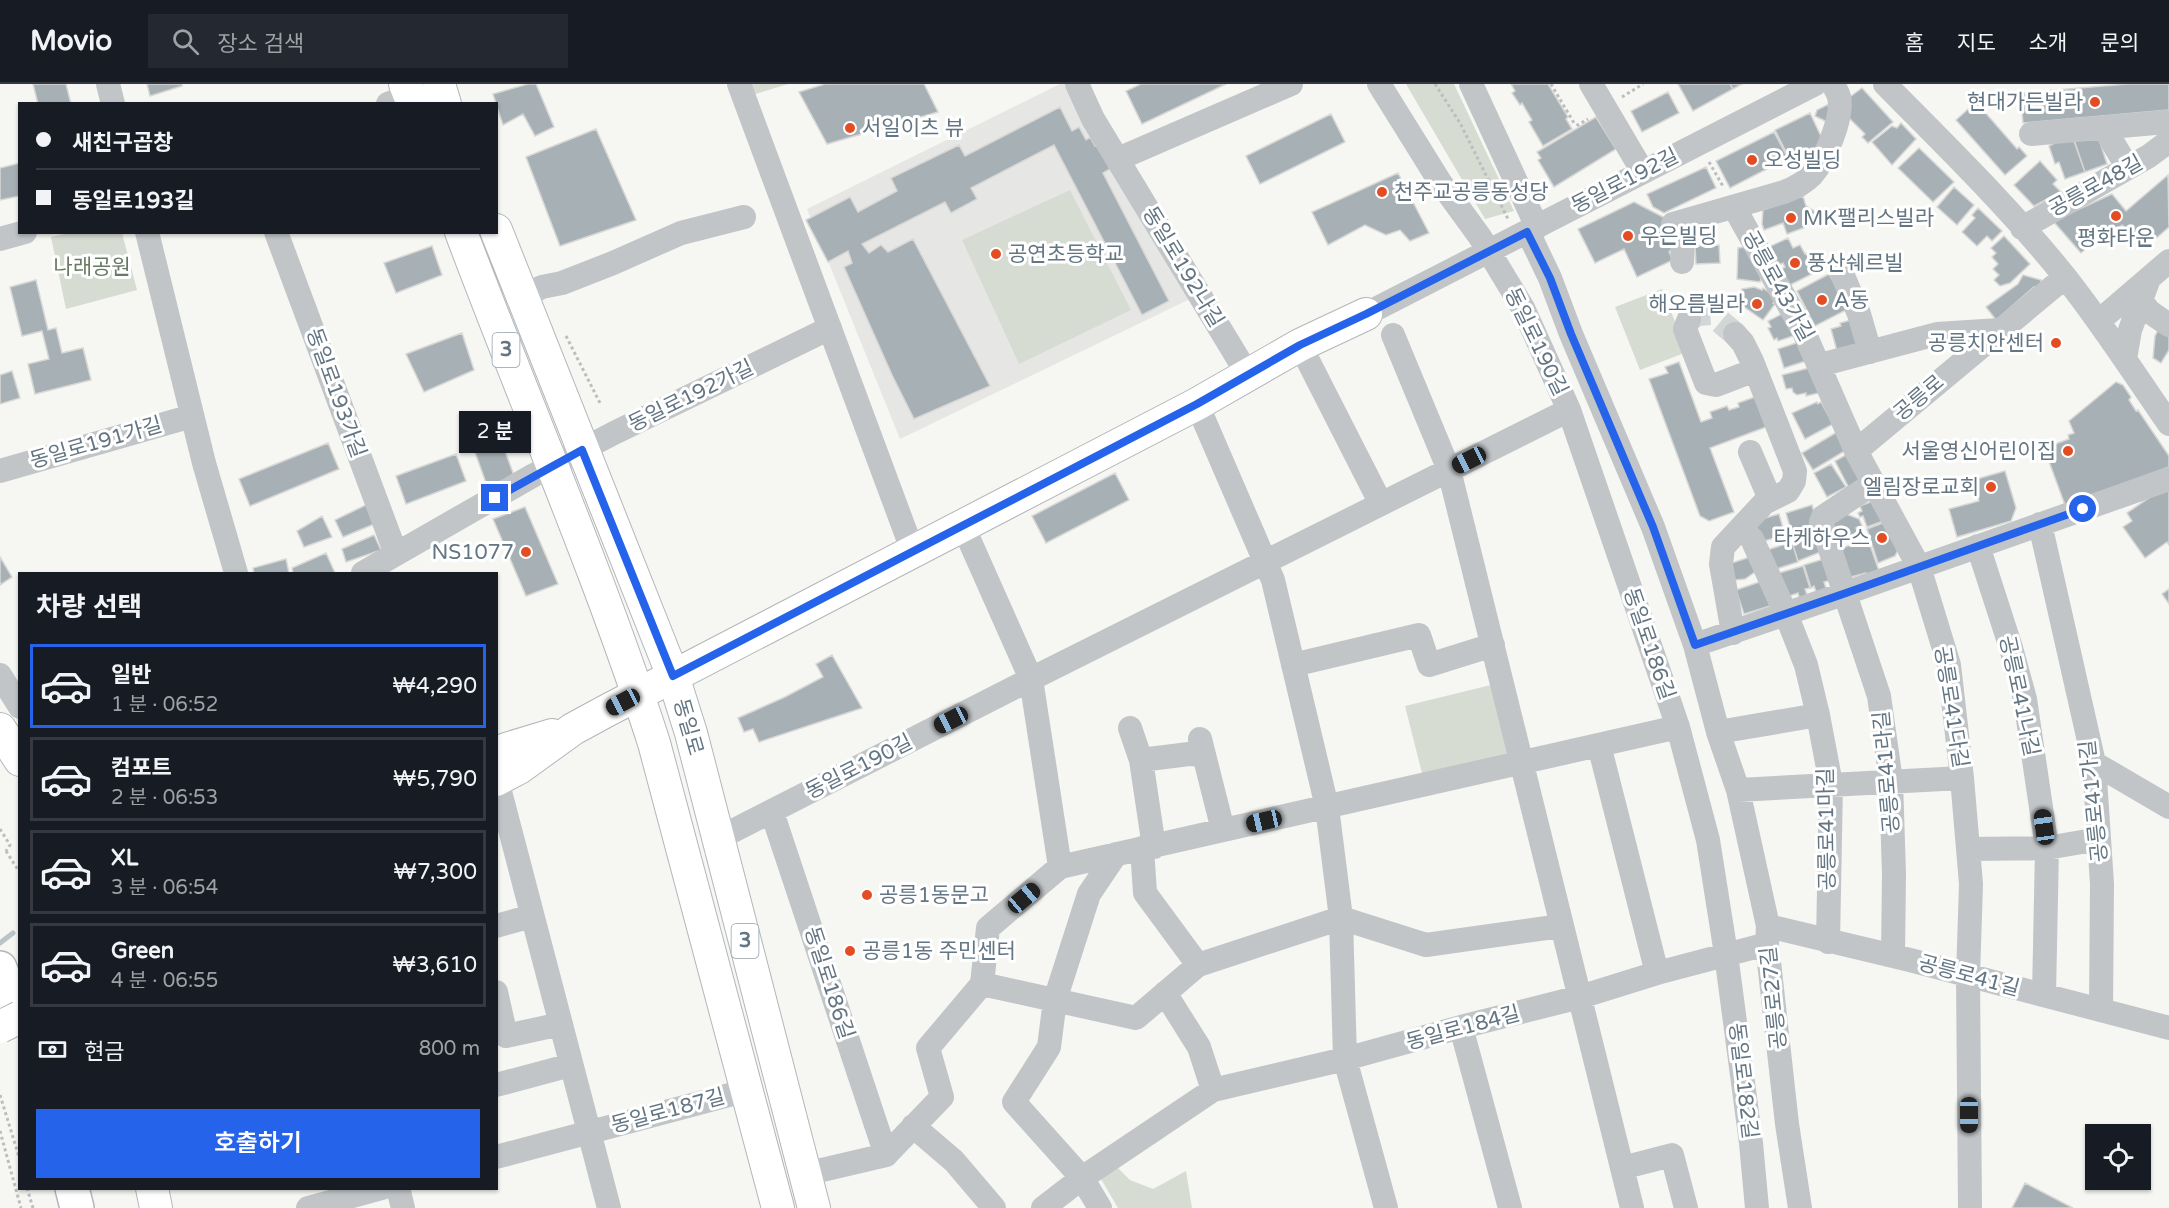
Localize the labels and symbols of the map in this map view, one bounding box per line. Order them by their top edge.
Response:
place label: 현대가든빌라 [1967,90,2083,115]
marker: 현대가든빌라 [2088,95,2102,109]
place label: 서일이츠 뷰 [862,116,964,141]
marker: 서일이츠 뷰 [843,121,857,135]
street label: 동일로192길 [1567,143,1683,219]
place label: 오성빌딩 [1764,148,1841,173]
street label: 공릉로48길 [2045,150,2147,222]
marker: 오성빌딩 [1745,153,1759,167]
place label: 천주교공릉동성당 [1394,180,1549,205]
marker: 천주교공릉동성당 [1375,185,1389,199]
street label: 동일로192나길 [1137,202,1229,332]
place label: MK팰리스빌라 [1803,206,1934,231]
marker: 평화타운 [2109,209,2123,223]
marker: MK팰리스빌라 [1784,211,1798,225]
place label: 우은빌딩 [1640,224,1717,249]
street label: 공릉로43가길 [1737,226,1819,346]
place label: 평화타운 [2077,226,2155,251]
marker: 우은빌딩 [1621,229,1635,243]
place label: 공연초등학교 [1008,242,1124,267]
marker: 공연초등학교 [989,247,1003,261]
place label: 풍산쉐르빌 [1807,251,1904,276]
park label: 나래공원 [53,255,131,280]
marker: 풍산쉐르빌 [1788,256,1802,270]
street label: 동일로190길 [1499,284,1573,400]
place label: A동 [1834,288,1869,313]
place label: 해오름빌라 [1648,292,1745,317]
marker: A동 [1815,293,1829,307]
marker: 해오름빌라 [1750,297,1764,311]
street label: 동일로193가길 [301,325,371,461]
place label: 공릉치안센터 [1928,331,2044,356]
road number: 3 [492,333,520,367]
marker: 공릉치안센터 [2049,336,2063,350]
street label: 동일로192가길 [624,355,758,437]
street label: 공릉로 [1889,370,1949,426]
callout: 2 분 [459,411,531,453]
street label: 동일로191가길 [27,412,165,474]
place label: 서울영신어린이집 [1901,439,2056,464]
car [1449,444,1489,476]
marker: 서울영신어린이집 [2061,444,2075,458]
place label: 엘림장로교회 [1863,475,1979,500]
marker: 엘림장로교회 [1984,480,1998,494]
route end [481,484,508,511]
route start [2069,495,2096,522]
place label: 타케하우스 [1773,526,1870,551]
marker: 타케하우스 [1875,531,1889,545]
place label: NS1077 [431,540,514,565]
marker: NS1077 [519,545,533,559]
street label: 동일로186길 [1618,585,1680,703]
street label: 공릉로41나길 [1994,633,2044,759]
street label: 공릉로41다길 [1929,644,1973,770]
car [603,686,643,718]
street label: 동일로 [668,696,708,758]
car [931,704,971,736]
street label: 공릉로41라길 [1869,710,1905,834]
street label: 동일로190길 [801,729,917,805]
street label: 공릉로41가길 [2075,739,2113,863]
street label: 공릉로41마길 [1813,767,1841,891]
car [1244,808,1284,834]
car [2033,808,2055,846]
car [1004,880,1044,916]
place label: 공릉1동문고 [879,883,989,908]
marker: 공릉1동문고 [860,888,874,902]
road number: 3 [732,924,758,958]
street label: 동일로186길 [799,924,859,1042]
place label: 공릉1동 주민센터 [862,939,1016,964]
marker: 공릉1동 주민센터 [843,944,857,958]
street label: 공릉로27길 [1756,945,1792,1051]
street label: 공릉로41길 [1916,951,2022,1001]
street label: 동일로184길 [1403,1001,1523,1055]
street label: 동일로182길 [1723,1021,1763,1141]
street label: 동일로187길 [608,1084,728,1138]
car [1960,1097,1978,1133]

